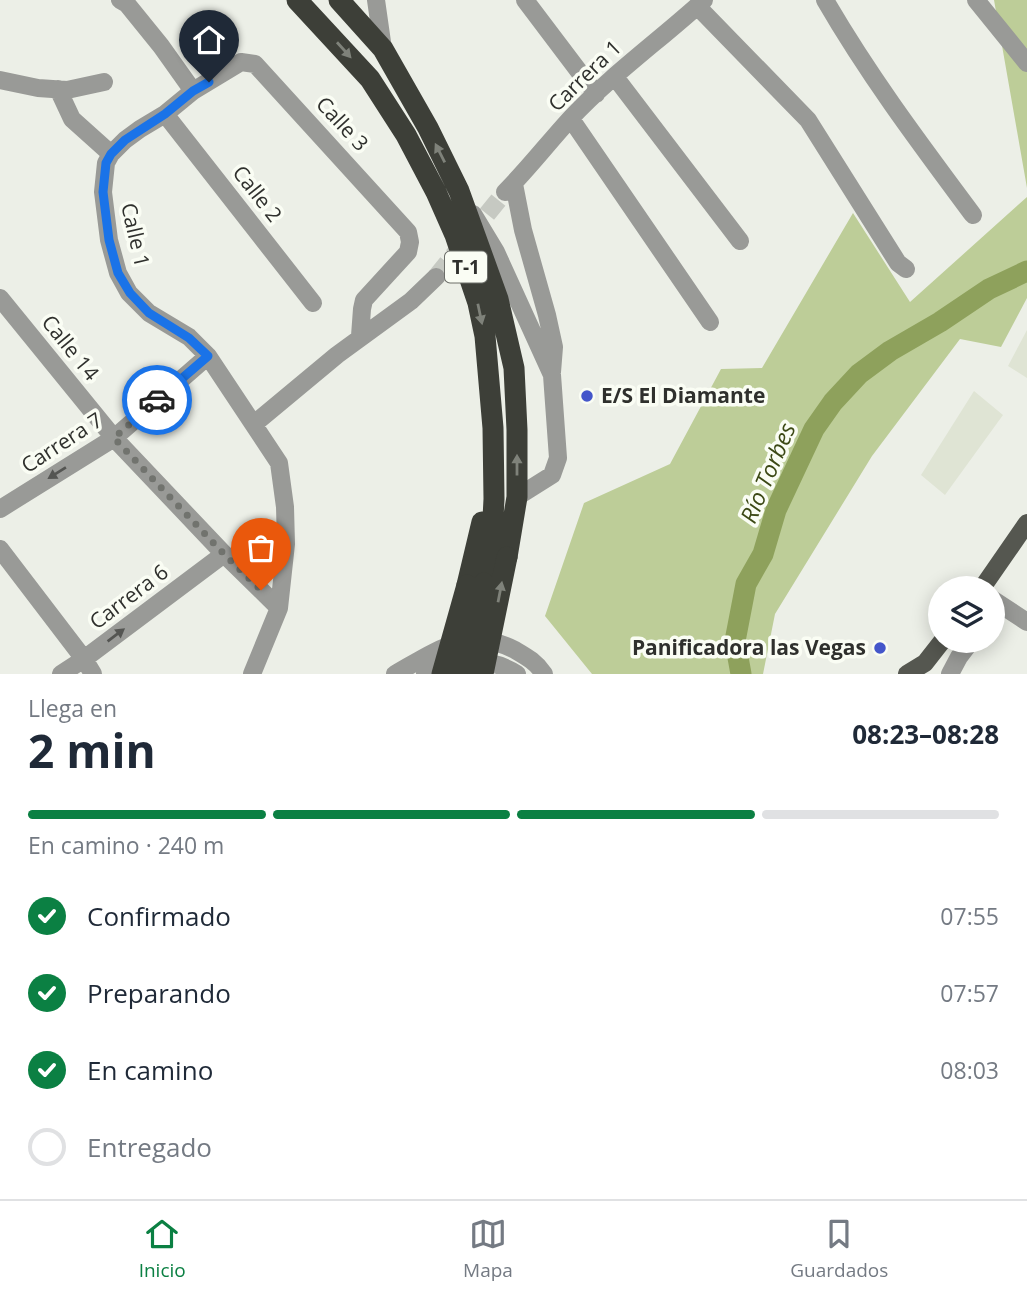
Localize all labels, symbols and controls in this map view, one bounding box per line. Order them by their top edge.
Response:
pin [179,10,239,82]
icon: home [190,21,228,59]
street label: Carrera 1 [542,33,627,117]
one-way arrow [335,41,351,58]
street label: Calle 3 [310,90,375,157]
one-way arrow [435,143,446,163]
street label: Calle 2 [227,159,289,228]
street label: Calle 1 [115,200,157,269]
road number: T-1 [445,252,487,282]
one-way arrow [475,304,486,326]
street label: Calle 14 [36,309,106,386]
courier [122,365,192,435]
icon: car [138,381,176,419]
place label: E/S El Diamante [601,381,765,409]
marker: E/S El Diamante [579,388,595,404]
street label: Carrera 7 [15,405,107,479]
water label: Río Torbes [732,417,803,528]
one-way arrow [511,454,523,476]
one-way arrow [47,467,67,480]
pin [231,518,291,590]
icon: bag [242,529,280,567]
street label: Carrera 6 [83,557,173,635]
map controls [928,576,1005,653]
button: layers [928,576,1005,653]
one-way arrow [495,581,506,603]
one-way arrow [107,627,125,642]
place label: Panificadora las Vegas [632,633,866,661]
marker: Panificadora las Vegas [872,640,888,656]
text: Llega en [28,692,117,724]
text: 08:23–08:28 [852,716,999,752]
text: 2 min [28,719,156,781]
text: En camino · 240 m [28,829,224,861]
icon: check [28,897,66,935]
text: Confirmado [87,898,231,934]
text: 07:55 [940,900,999,932]
icon: check [28,974,66,1012]
text: Preparando [87,975,231,1011]
text: 07:57 [940,977,999,1009]
icon: check [28,1051,66,1089]
text: En camino [87,1052,213,1088]
text: 08:03 [940,1054,999,1086]
text: Entregado [87,1129,212,1165]
tab: Inicio [139,1215,186,1283]
tab: Mapa [463,1215,513,1283]
tab: Guardados [790,1215,888,1283]

